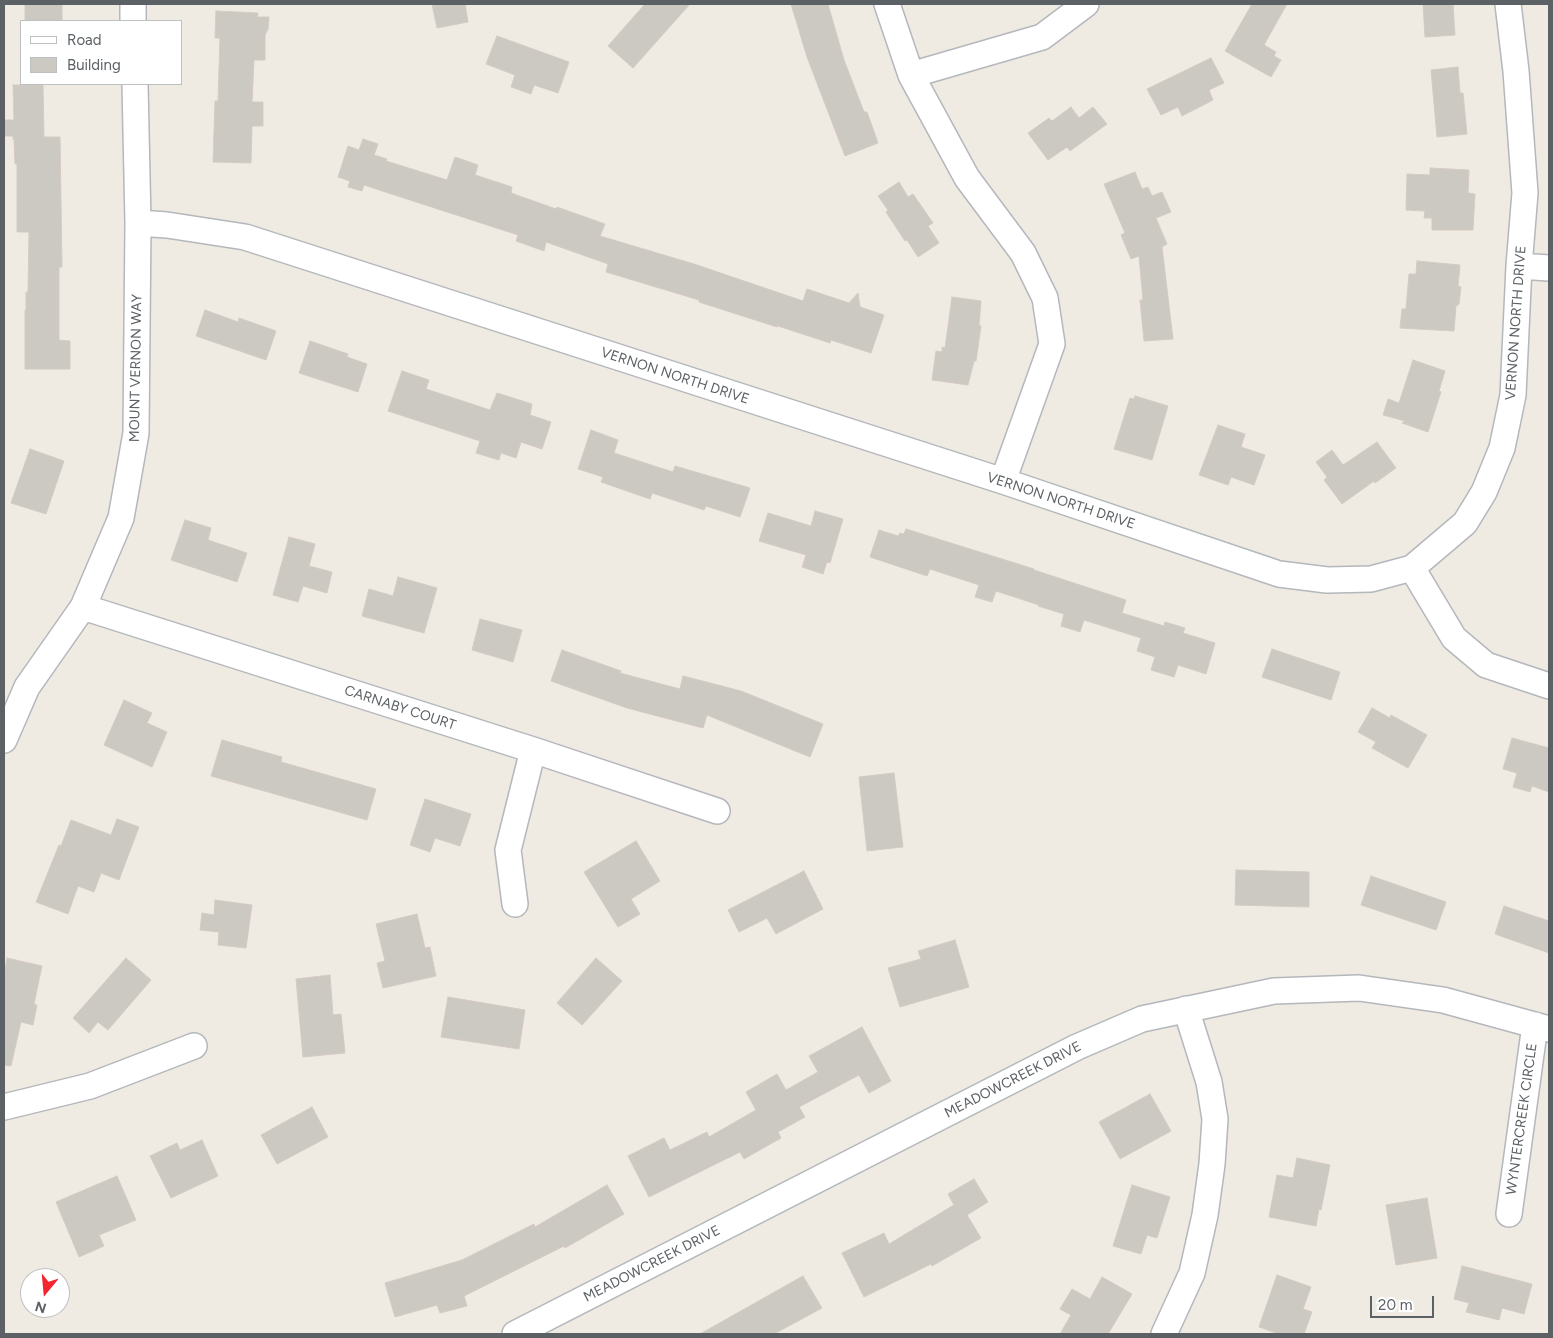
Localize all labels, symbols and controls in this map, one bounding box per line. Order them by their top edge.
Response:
legend [20,20,182,85]
text: Road [67,31,102,49]
text: Building [67,56,121,74]
street label: VERNON NORTH DRIVE [1502,245,1530,401]
street label: MOUNT VERNON WAY [126,294,146,442]
street label: VERNON NORTH DRIVE [599,344,751,408]
street label: VERNON NORTH DRIVE [985,469,1137,533]
street label: CARNABY COURT [342,682,458,734]
street label: MEADOWCREEK DRIVE [942,1038,1084,1122]
street label: WYNTERCREEK CIRCLE [1503,1042,1541,1196]
street label: MEADOWCREEK DRIVE [581,1222,723,1306]
north arrow [20,1268,70,1318]
scale bar [1373,1286,1437,1318]
text: 20 m [1378,1296,1412,1314]
text: N [33,1297,48,1317]

